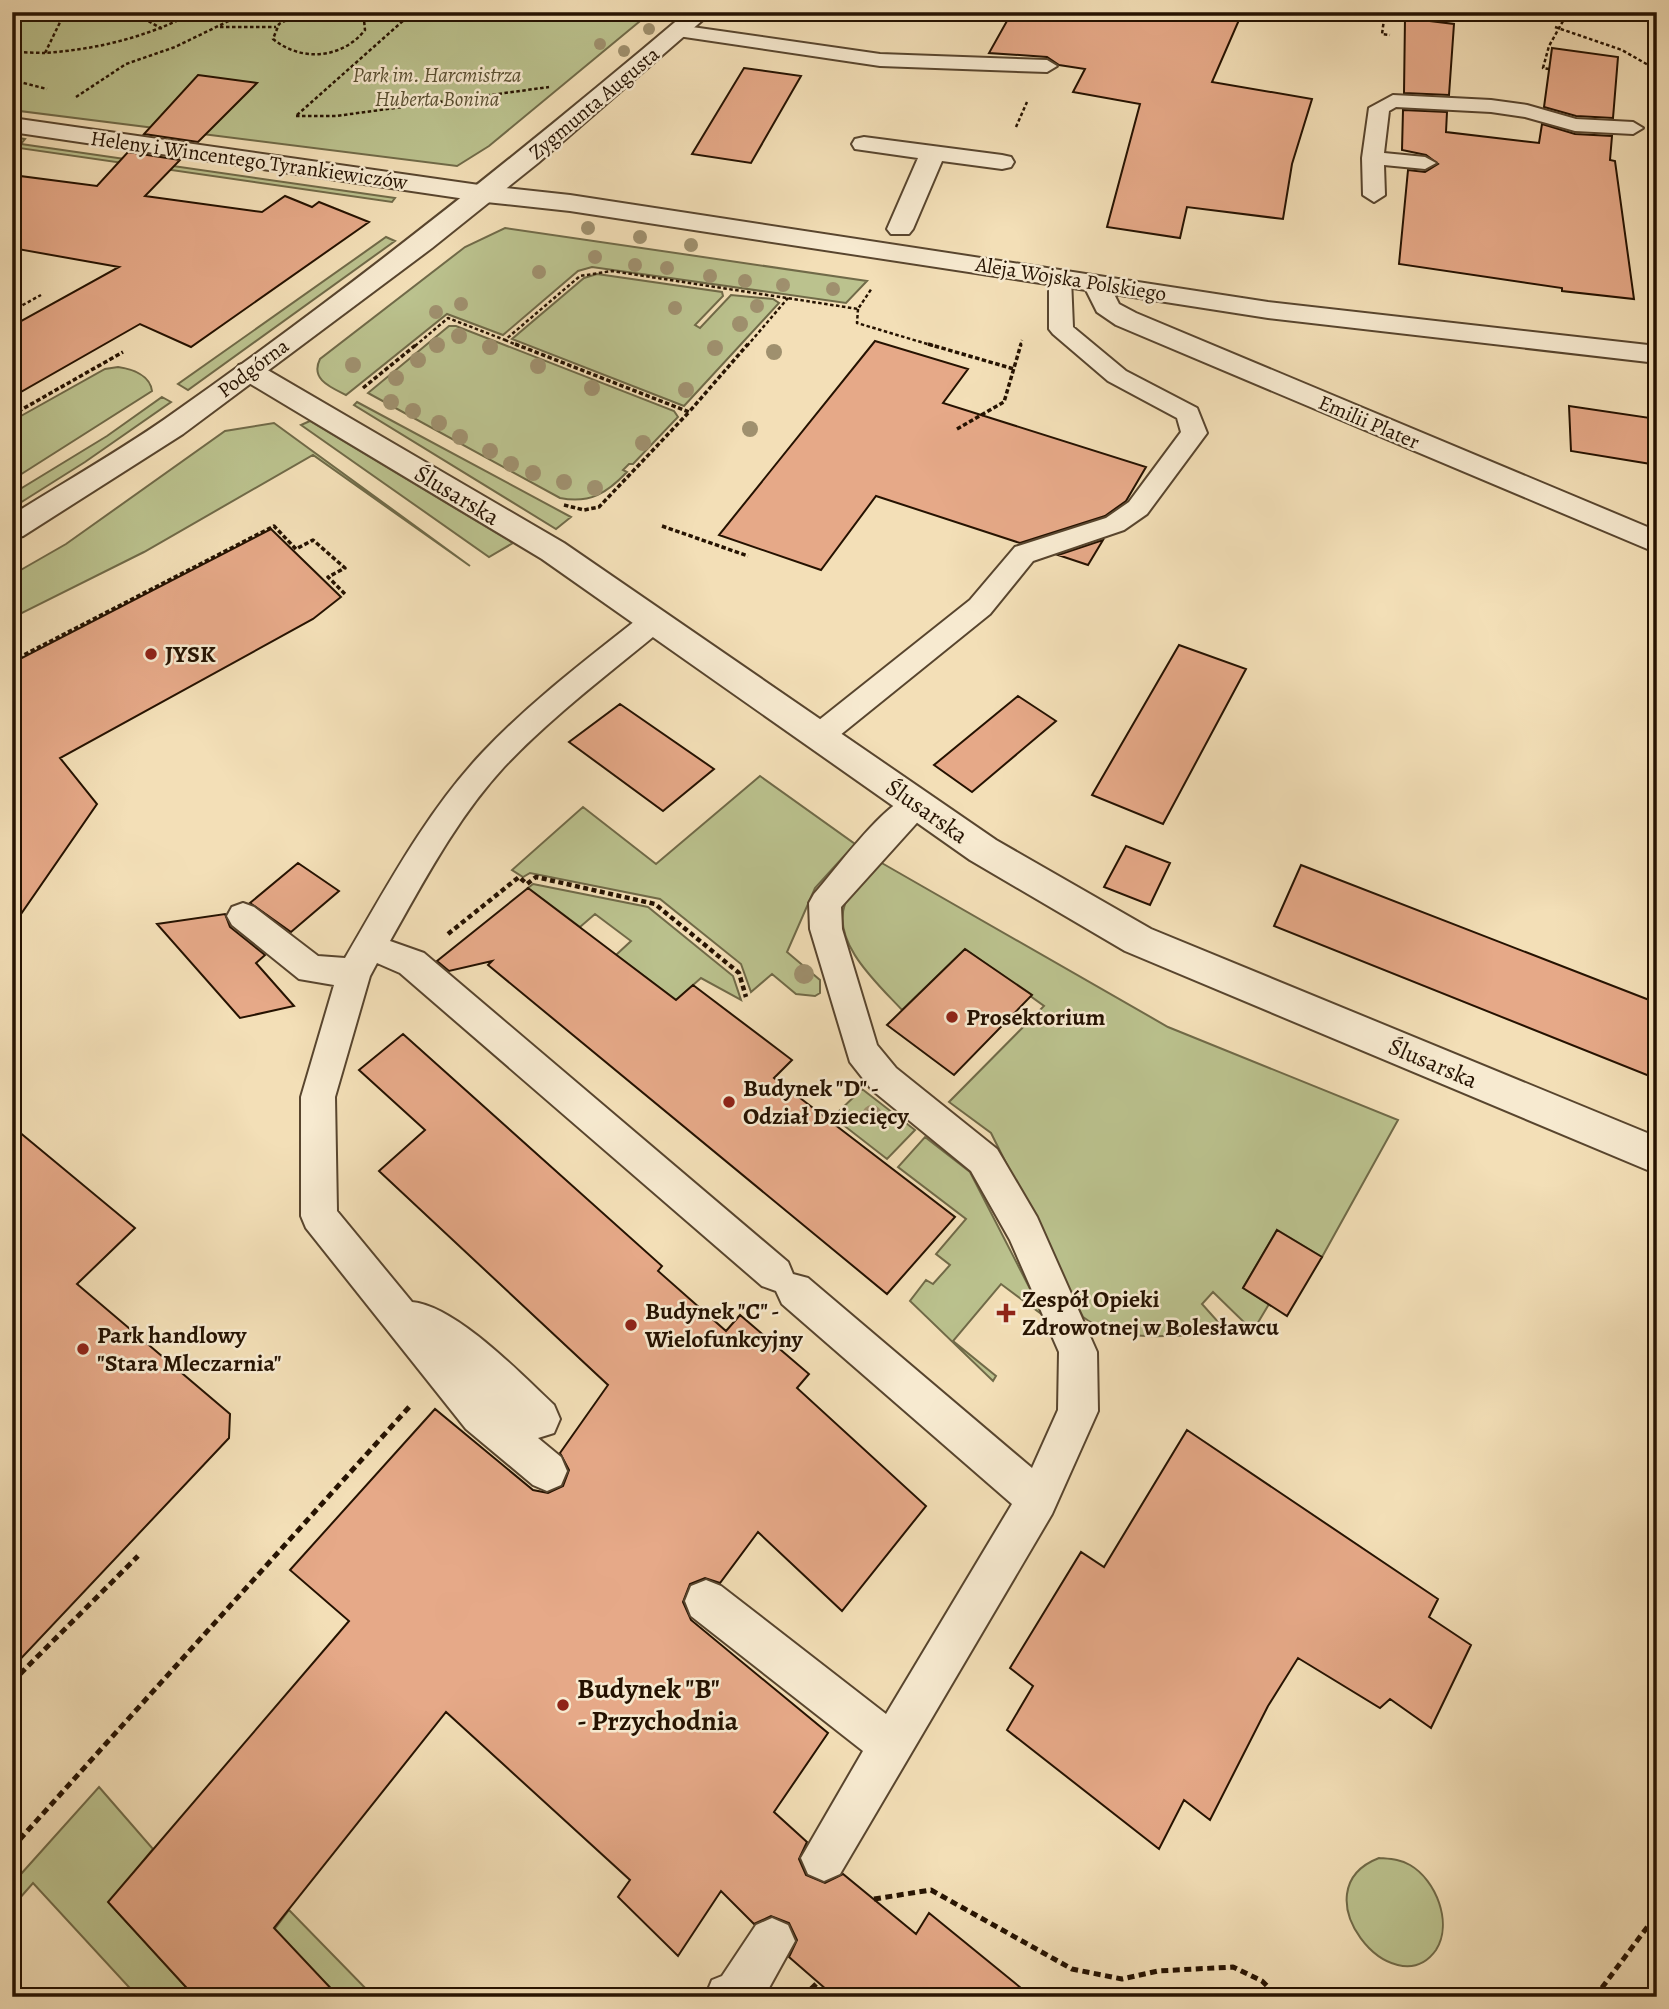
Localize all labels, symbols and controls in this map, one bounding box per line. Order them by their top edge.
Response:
street label: Zygmunta Augusta [523,40,665,166]
park label: Park im. Harcmistrza Huberta Bonina [352,61,522,113]
street label: Heleny i Wincentego Tyrankiewiczów [89,124,410,196]
street label: Aleja Wojska Polskiego [973,250,1168,308]
street label: Podgórna [212,332,295,404]
street label: Emilii Plater [1314,388,1424,456]
street label: Ślusarska [409,457,506,533]
place label: JYSK [165,638,216,670]
marker: JYSK [143,646,159,662]
street label: Ślusarska [879,771,975,851]
place label: Prosektorium [966,1001,1105,1033]
marker: Prosektorium [944,1009,960,1025]
street label: Ślusarska [1384,1030,1483,1096]
place label: Budynek "D" - Odział Dziecięcy [743,1072,910,1132]
marker: Budynek "D" - Odział Dziecięcy [721,1094,737,1110]
place label: Zespół Opieki Zdrowotnej w Bolesławcu [1022,1283,1280,1343]
place label: Budynek "C" - Wielofunkcyjny [644,1295,804,1355]
marker: Zespół Opieki Zdrowotnej w Bolesławcu [996,1303,1016,1323]
marker: Budynek "C" - Wielofunkcyjny [623,1317,639,1333]
place label: Park handlowy "Stara Mleczarnia" [97,1319,281,1379]
marker: Park handlowy "Stara Mleczarnia" [75,1341,91,1357]
place label: Budynek "B" - Przychodnia [577,1670,739,1740]
marker: Budynek "B" - Przychodnia [555,1697,571,1713]

